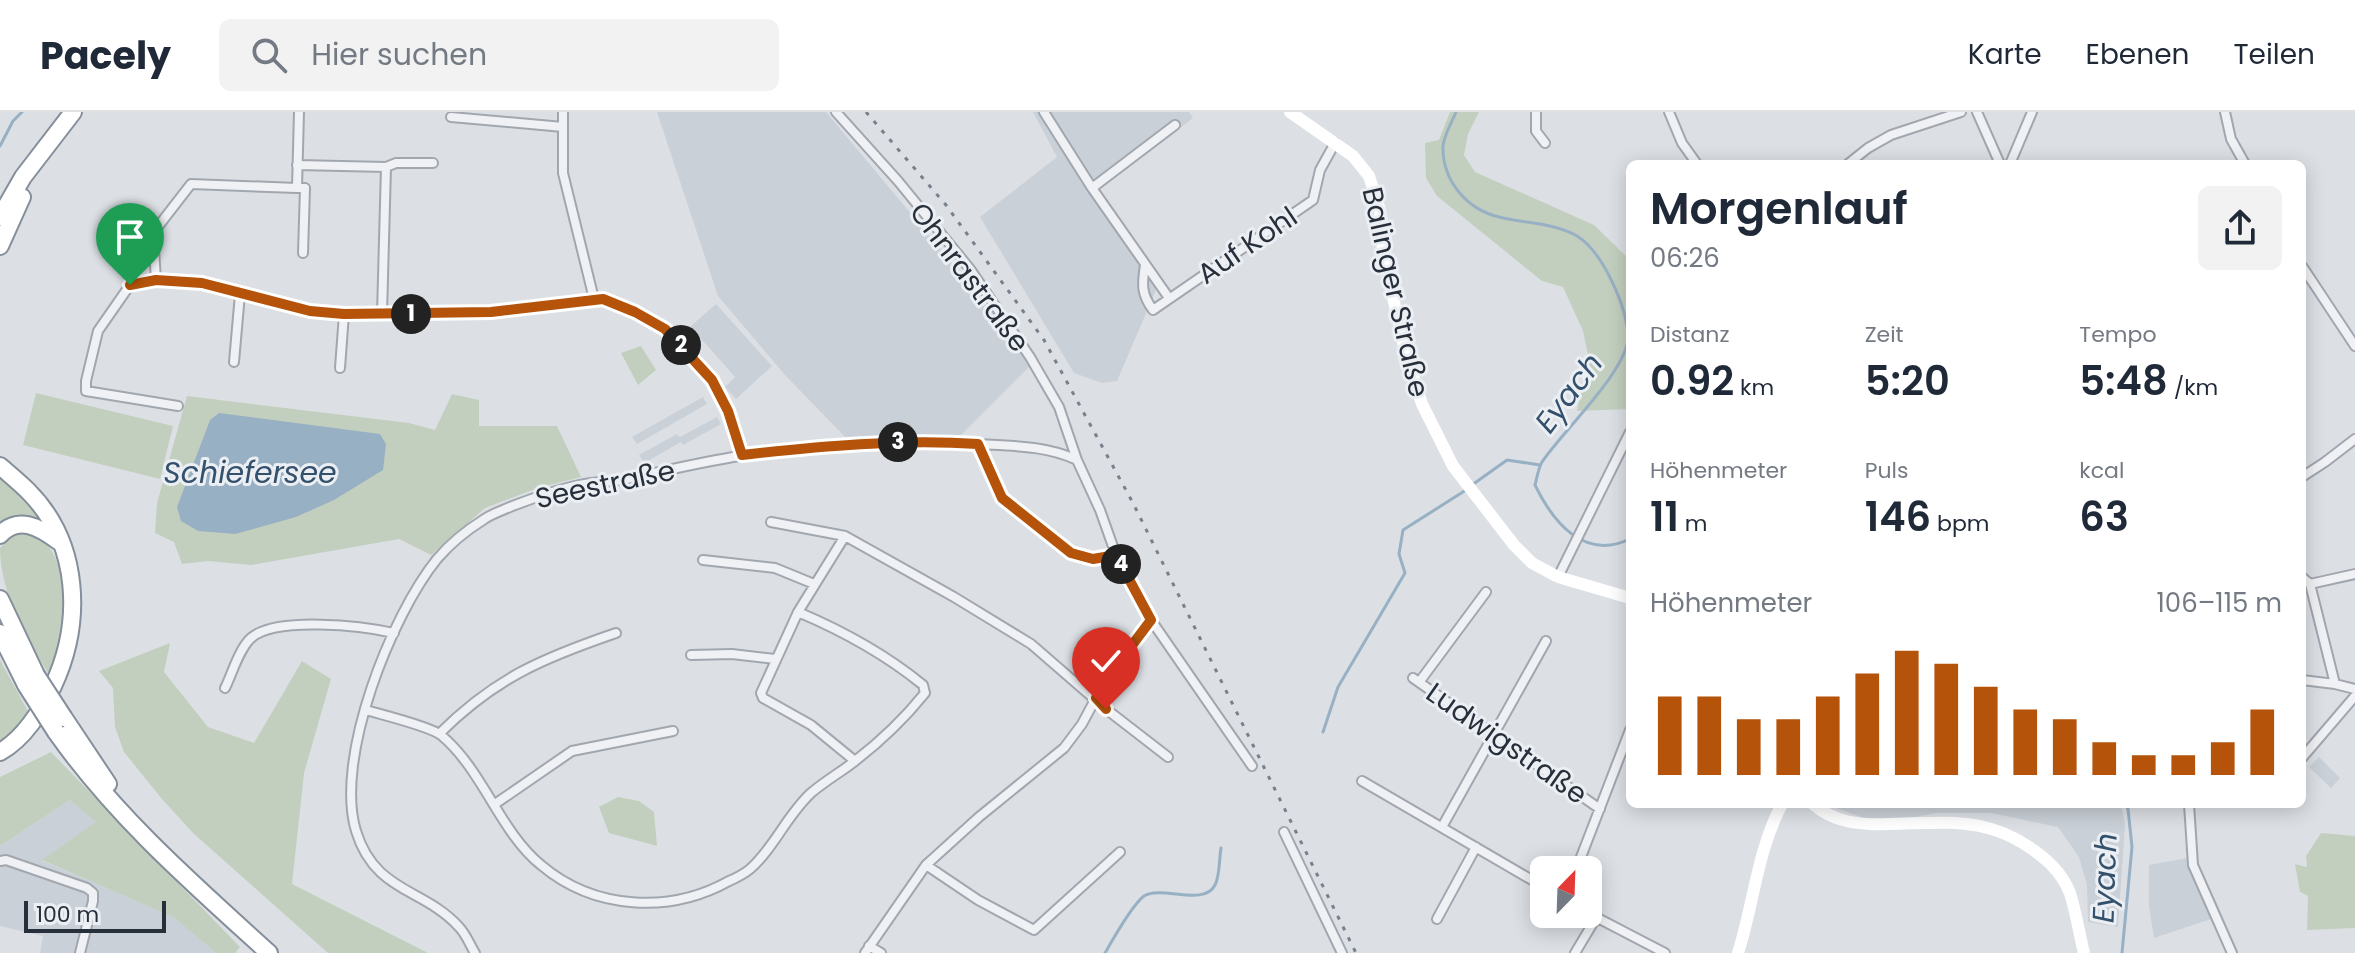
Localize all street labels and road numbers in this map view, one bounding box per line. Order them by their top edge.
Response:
street label: Balinger Straße [1352,183,1439,401]
street label: Ohnrastraße [901,195,1039,360]
street label: Auf Kohl [1190,198,1305,293]
street label: Seestraße [532,451,678,518]
street label: Ludwigstraße [1418,673,1595,813]

